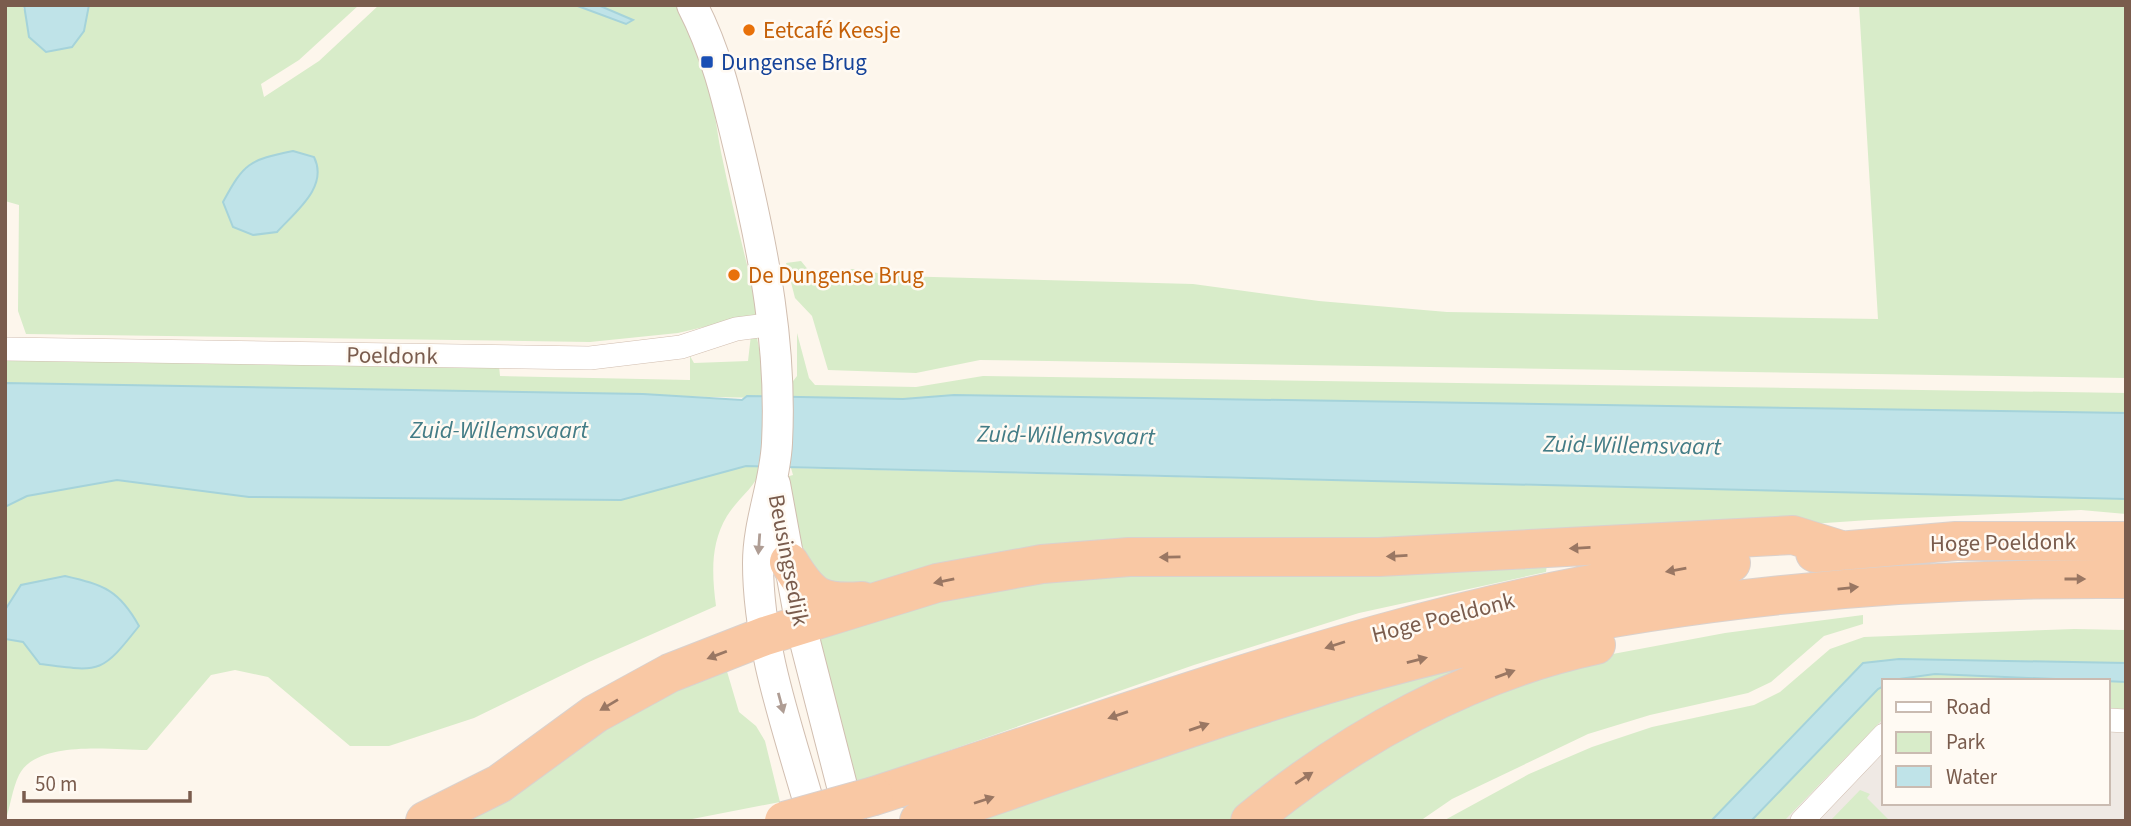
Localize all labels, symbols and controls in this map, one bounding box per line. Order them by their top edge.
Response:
place label: Eetcafé Keesje [763,14,901,47]
marker: Eetcafé Keesje [741,22,757,38]
place label: Dungense Brug [721,46,867,79]
marker: Dungense Brug [699,54,715,70]
place label: De Dungense Brug [748,259,924,292]
marker: De Dungense Brug [726,267,742,283]
street label: Poeldonk [346,338,439,373]
water label: Zuid-Willemsvaart [409,413,589,448]
water label: Zuid-Willemsvaart [976,416,1157,455]
water label: Zuid-Willemsvaart [1542,426,1723,465]
street label: Beusingsedijk [760,491,818,629]
street label: Hoge Poeldonk [1930,525,2077,560]
one-way arrow [753,533,764,555]
one-way arrow [1568,543,1590,554]
one-way arrow [1386,550,1408,561]
one-way arrow [1158,551,1180,563]
one-way arrow [1665,565,1687,576]
one-way arrow [2064,573,2086,585]
one-way arrow [933,576,955,587]
one-way arrow [1837,582,1859,593]
street label: Hoge Poeldonk [1368,584,1519,651]
one-way arrow [1324,641,1345,651]
one-way arrow [707,649,728,660]
one-way arrow [1406,654,1428,665]
one-way arrow [1494,668,1515,679]
legend [1882,679,2110,805]
one-way arrow [776,692,787,714]
text: Road [1946,692,1991,722]
one-way arrow [600,699,619,711]
one-way arrow [1108,711,1129,721]
one-way arrow [1189,721,1210,732]
text: Park [1946,727,1986,757]
scale bar [24,760,191,804]
text: Water [1946,762,1998,792]
text: 50 m [35,769,77,799]
one-way arrow [1294,772,1313,785]
one-way arrow [973,794,994,804]

